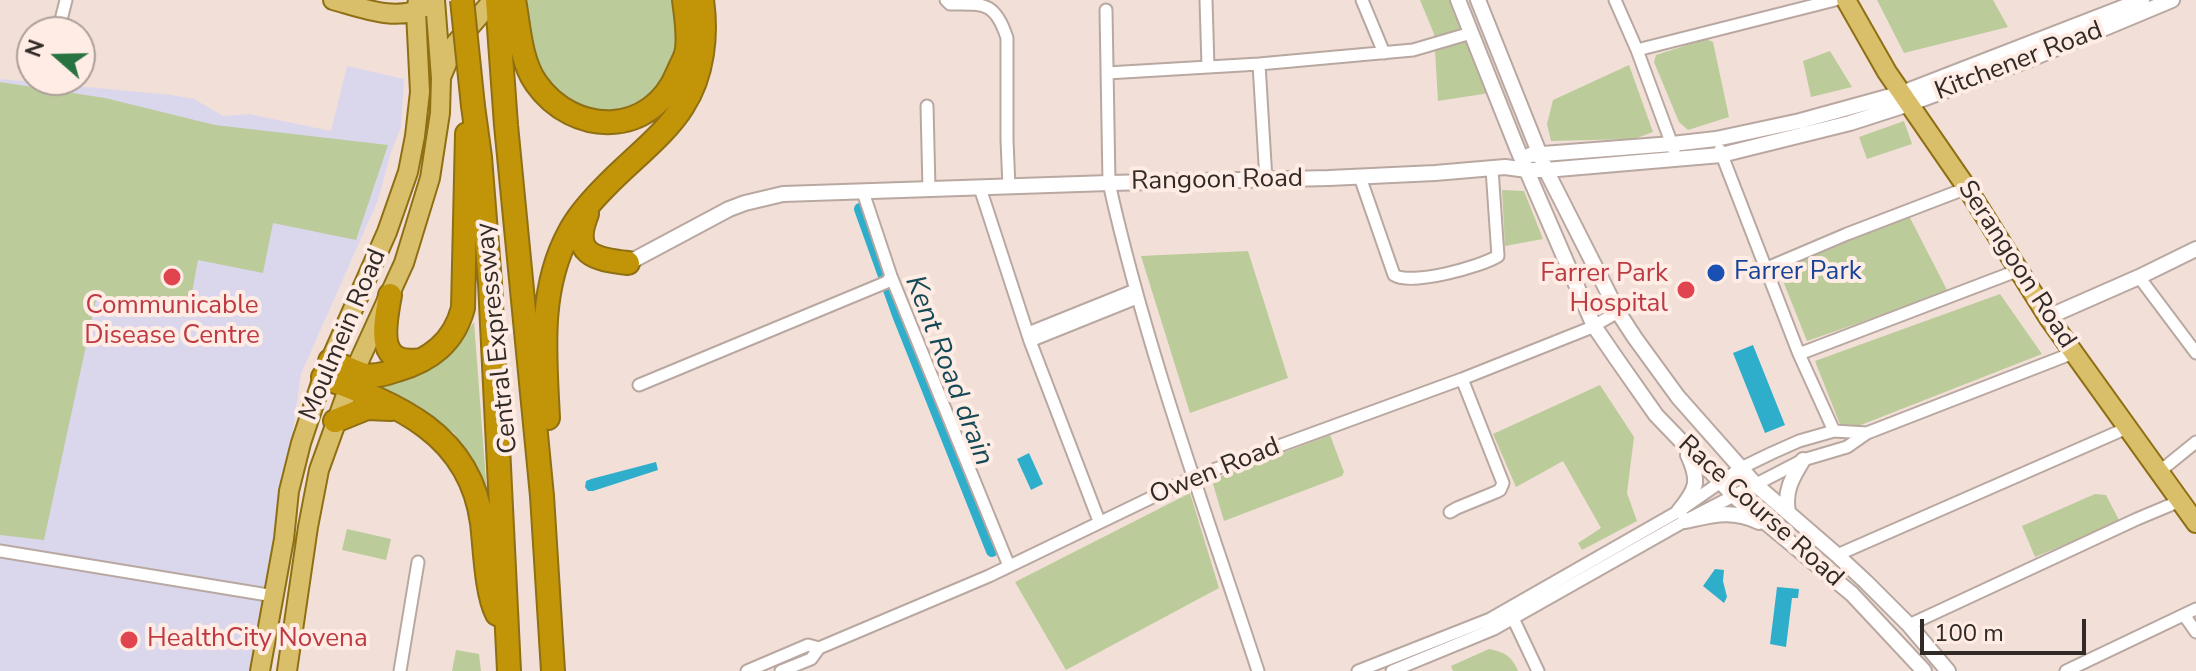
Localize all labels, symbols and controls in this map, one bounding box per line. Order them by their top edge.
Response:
north arrow [16,16,96,96]
street label: Kitchener Road [1931,16,2107,108]
text: N [18,36,52,61]
street label: Rangoon Road [1131,164,1303,198]
street label: Serangoon Road [1950,175,2082,355]
street label: Central Expressway [470,221,526,455]
street label: Moulmein Road [294,245,394,425]
place label: Farrer Park [1734,257,1862,289]
place label: Farrer Park Hospital [1540,259,1668,320]
marker: Farrer Park [1705,262,1727,284]
marker: Communicable Disease Centre [161,266,183,288]
water label: Kent Road drain [896,271,1000,471]
marker: Farrer Park Hospital [1675,279,1697,301]
place label: Communicable Disease Centre [84,291,260,352]
street label: Race Course Road [1671,430,1849,594]
street label: Owen Road [1145,432,1285,512]
scale bar [1924,603,2090,653]
text: 100 m [1934,617,2004,649]
place label: HealthCity Novena [147,624,368,656]
marker: HealthCity Novena [118,629,140,651]

